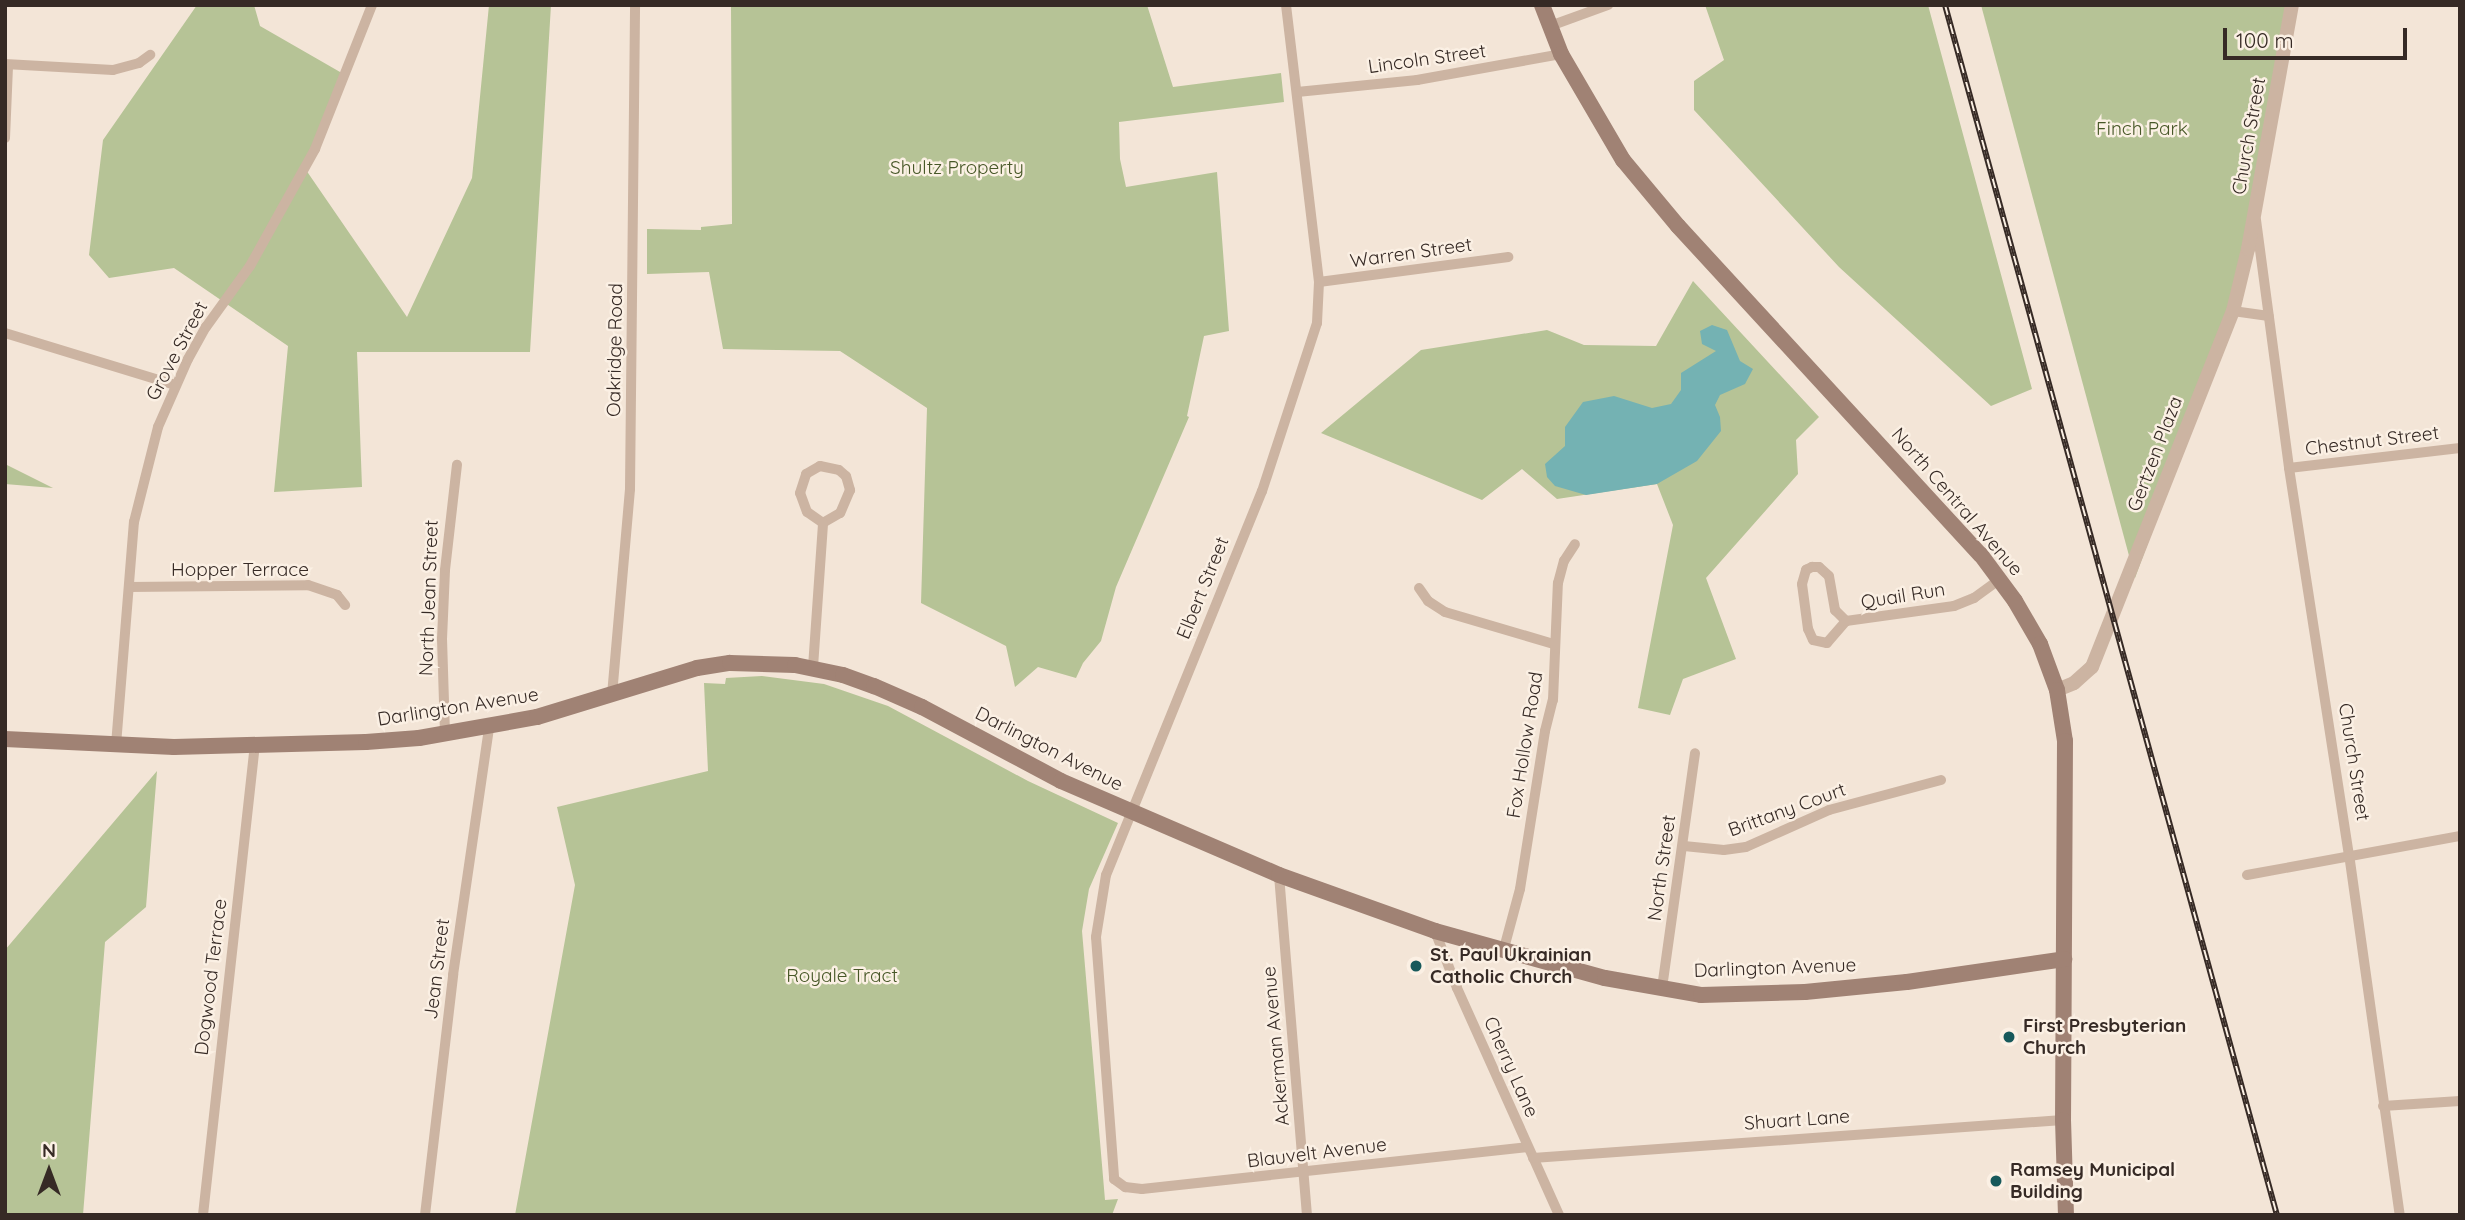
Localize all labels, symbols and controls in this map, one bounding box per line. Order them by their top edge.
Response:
scale bar [2227,14,2411,58]
text: 100 m [2236,27,2294,53]
street label: Lincoln Street [1367,39,1487,79]
street label: Church Street [2227,76,2271,196]
park label: Finch Park [2096,118,2188,140]
park label: Shultz Property [890,157,1024,179]
street label: Warren Street [1349,233,1473,273]
street label: Oakridge Road [602,283,628,417]
street label: Grove Street [141,297,213,405]
street label: Gertzen Plaza [2123,393,2187,515]
street label: Chestnut Street [2304,421,2440,461]
street label: North Central Avenue [1886,423,2028,581]
street label: North Jean Street [415,519,443,677]
street label: Elbert Street [1172,534,1234,642]
street label: Hopper Terrace [171,559,309,581]
street label: Quail Run [1859,578,1947,614]
street label: Fox Hollow Road [1502,670,1548,820]
street label: Darlington Avenue [376,683,540,731]
street label: Darlington Avenue [971,702,1127,796]
street label: Church Street [2333,702,2375,822]
street label: Brittany Court [1725,778,1849,842]
street label: North Street [1643,813,1681,923]
street label: Dogwood Terrace [190,897,232,1057]
street label: Jean Street [420,917,454,1021]
place label: St. Paul Ukrainian Catholic Church [1430,944,1592,988]
street label: Darlington Avenue [1693,954,1857,982]
marker: St. Paul Ukrainian Catholic Church [1408,958,1424,974]
park label: Royale Tract [786,965,898,987]
street label: Ackerman Avenue [1258,965,1294,1127]
street label: Cherry Lane [1479,1013,1543,1121]
place label: First Presbyterian Church [2023,1015,2186,1059]
marker: First Presbyterian Church [2001,1029,2017,1045]
street label: Shuart Lane [1743,1105,1851,1135]
street label: Blauvelt Avenue [1246,1133,1388,1173]
north arrow [14,1136,84,1206]
text: N [42,1138,56,1162]
place label: Ramsey Municipal Building [2010,1159,2175,1203]
marker: Ramsey Municipal Building [1988,1173,2004,1189]

